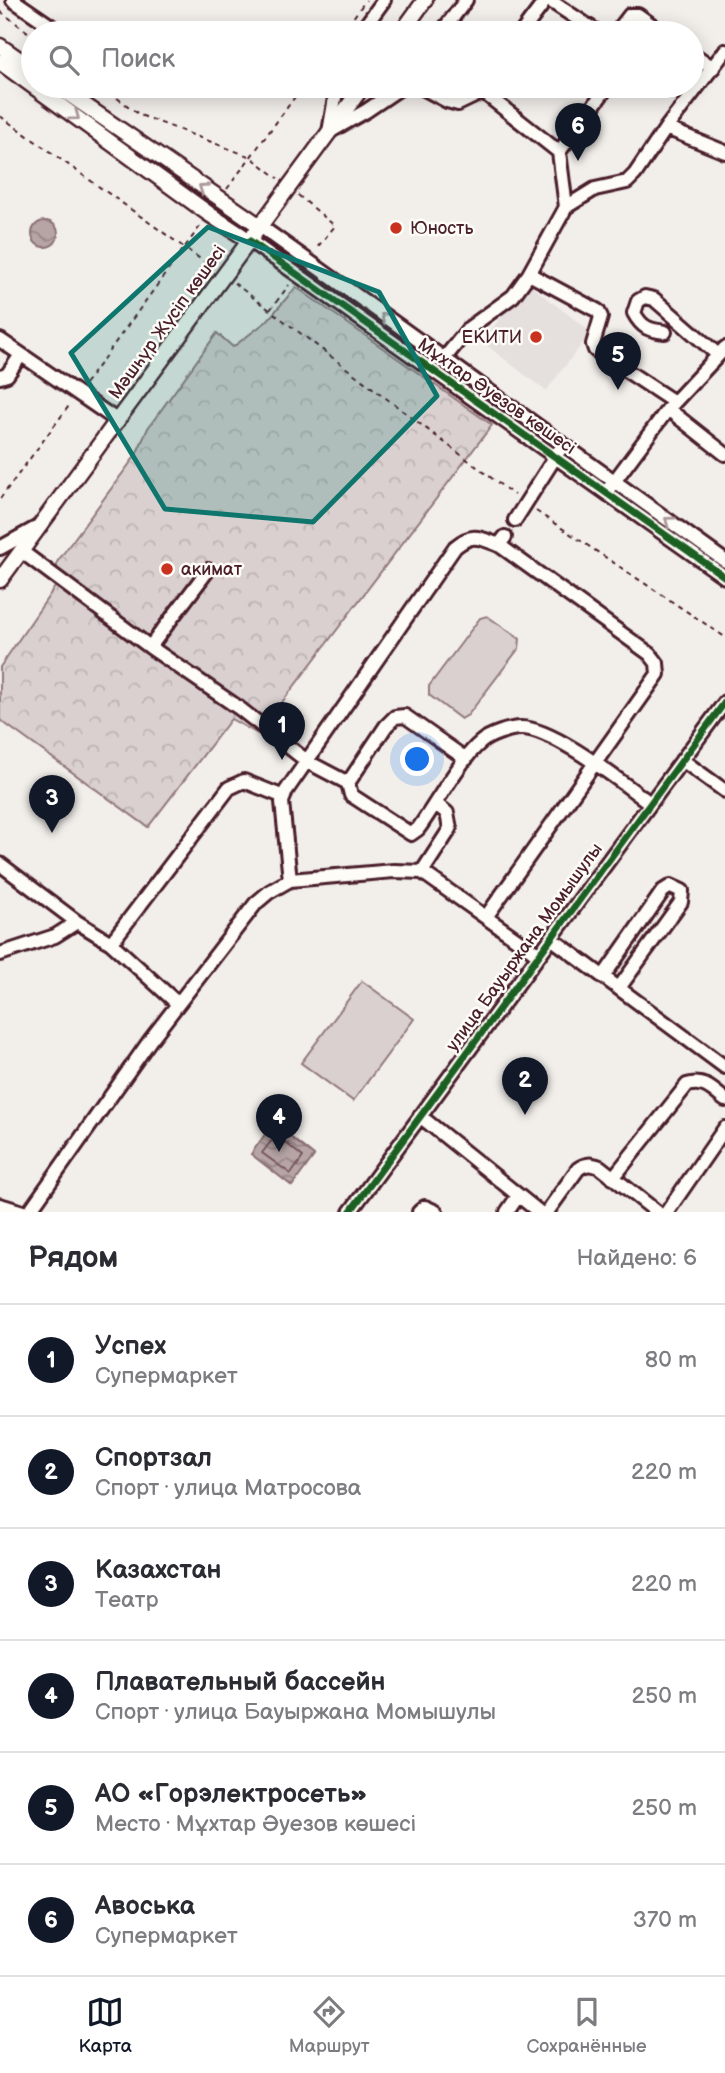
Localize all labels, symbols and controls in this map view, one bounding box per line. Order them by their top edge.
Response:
search box [21,21,704,98]
icon: search [45,41,83,79]
text: Поиск [101,44,175,75]
pin: 6 [555,103,601,161]
one-way arrow [67,108,80,120]
one-way arrow [198,184,211,196]
place label: Юность [410,218,473,239]
marker: Юность [388,220,404,236]
street label: Мәшһүр Жүсіп көшесі [105,241,230,403]
one-way arrow [380,313,393,326]
place label: ЕКИТИ [462,327,522,348]
marker: ЕКИТИ [528,329,544,345]
pin: 5 [595,332,641,390]
street label: Мұхтар Әуезов көшесі [414,334,580,459]
one-way arrow [664,517,677,529]
place label: акимат [181,559,243,580]
marker: акимат [159,561,175,577]
pin: 1 [259,702,305,760]
your location [400,742,434,776]
pin: 3 [29,775,75,833]
street label: улица Бауыржана Момышулы [442,839,607,1055]
pin: 2 [502,1057,548,1115]
pin: 4 [256,1094,302,1152]
text: Рядом [28,1240,118,1276]
text: Найдено: 6 [576,1244,697,1272]
text: Успех [95,1331,166,1362]
text: 1 [46,1346,56,1374]
text: 80 m [645,1346,697,1374]
text: Супермаркет [95,1362,238,1390]
text: Спортзал [95,1443,212,1474]
text: 2 [44,1458,58,1486]
text: 220 m [631,1458,697,1486]
text: Спорт · улица Матросова [95,1474,361,1502]
text: Казахстан [95,1555,222,1586]
text: 3 [44,1570,58,1598]
text: 220 m [631,1570,697,1598]
text: Театр [95,1586,158,1614]
text: Плавательный бассейн [95,1667,385,1698]
text: 4 [44,1682,58,1710]
text: 250 m [631,1682,697,1710]
text: Спорт · улица Бауыржана Момышулы [95,1698,496,1726]
text: АО «Горэлектросеть» [95,1779,367,1810]
text: 5 [44,1794,58,1822]
text: 250 m [631,1794,697,1822]
text: Место · Мұхтар Әуезов көшесі [95,1810,416,1838]
text: Авоська [95,1891,195,1922]
text: 6 [44,1906,58,1934]
text: 370 m [633,1906,697,1934]
text: Супермаркет [95,1922,238,1950]
tab: Карта [78,1993,132,2058]
tab: Маршрут [289,1993,370,2058]
tab: Сохранённые [527,1993,647,2058]

